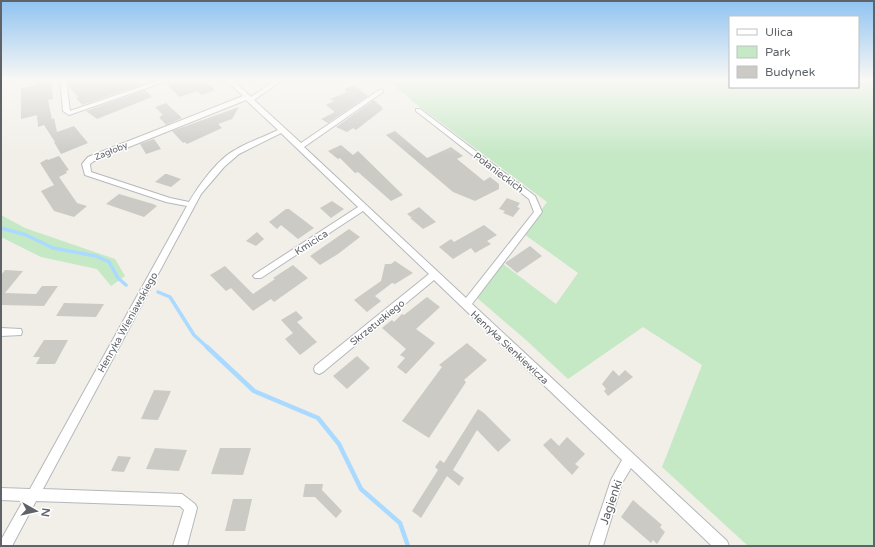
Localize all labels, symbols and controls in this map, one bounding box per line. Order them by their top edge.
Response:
legend [729,16,859,88]
text: Ulica [765,25,793,39]
text: Park [765,45,791,59]
text: Budynek [765,65,816,79]
street label: Zagłoby [93,140,130,163]
street label: Połanieckich [471,150,526,196]
street label: Kmicica [293,228,330,258]
street label: Henryka Wieniawskiego [95,270,160,375]
street label: Skrzetuskiego [348,297,407,348]
street label: Henryka Sienkiewicza [468,309,551,387]
street label: Jagienki [597,478,625,526]
north arrow [16,491,56,531]
text: N [38,507,52,518]

